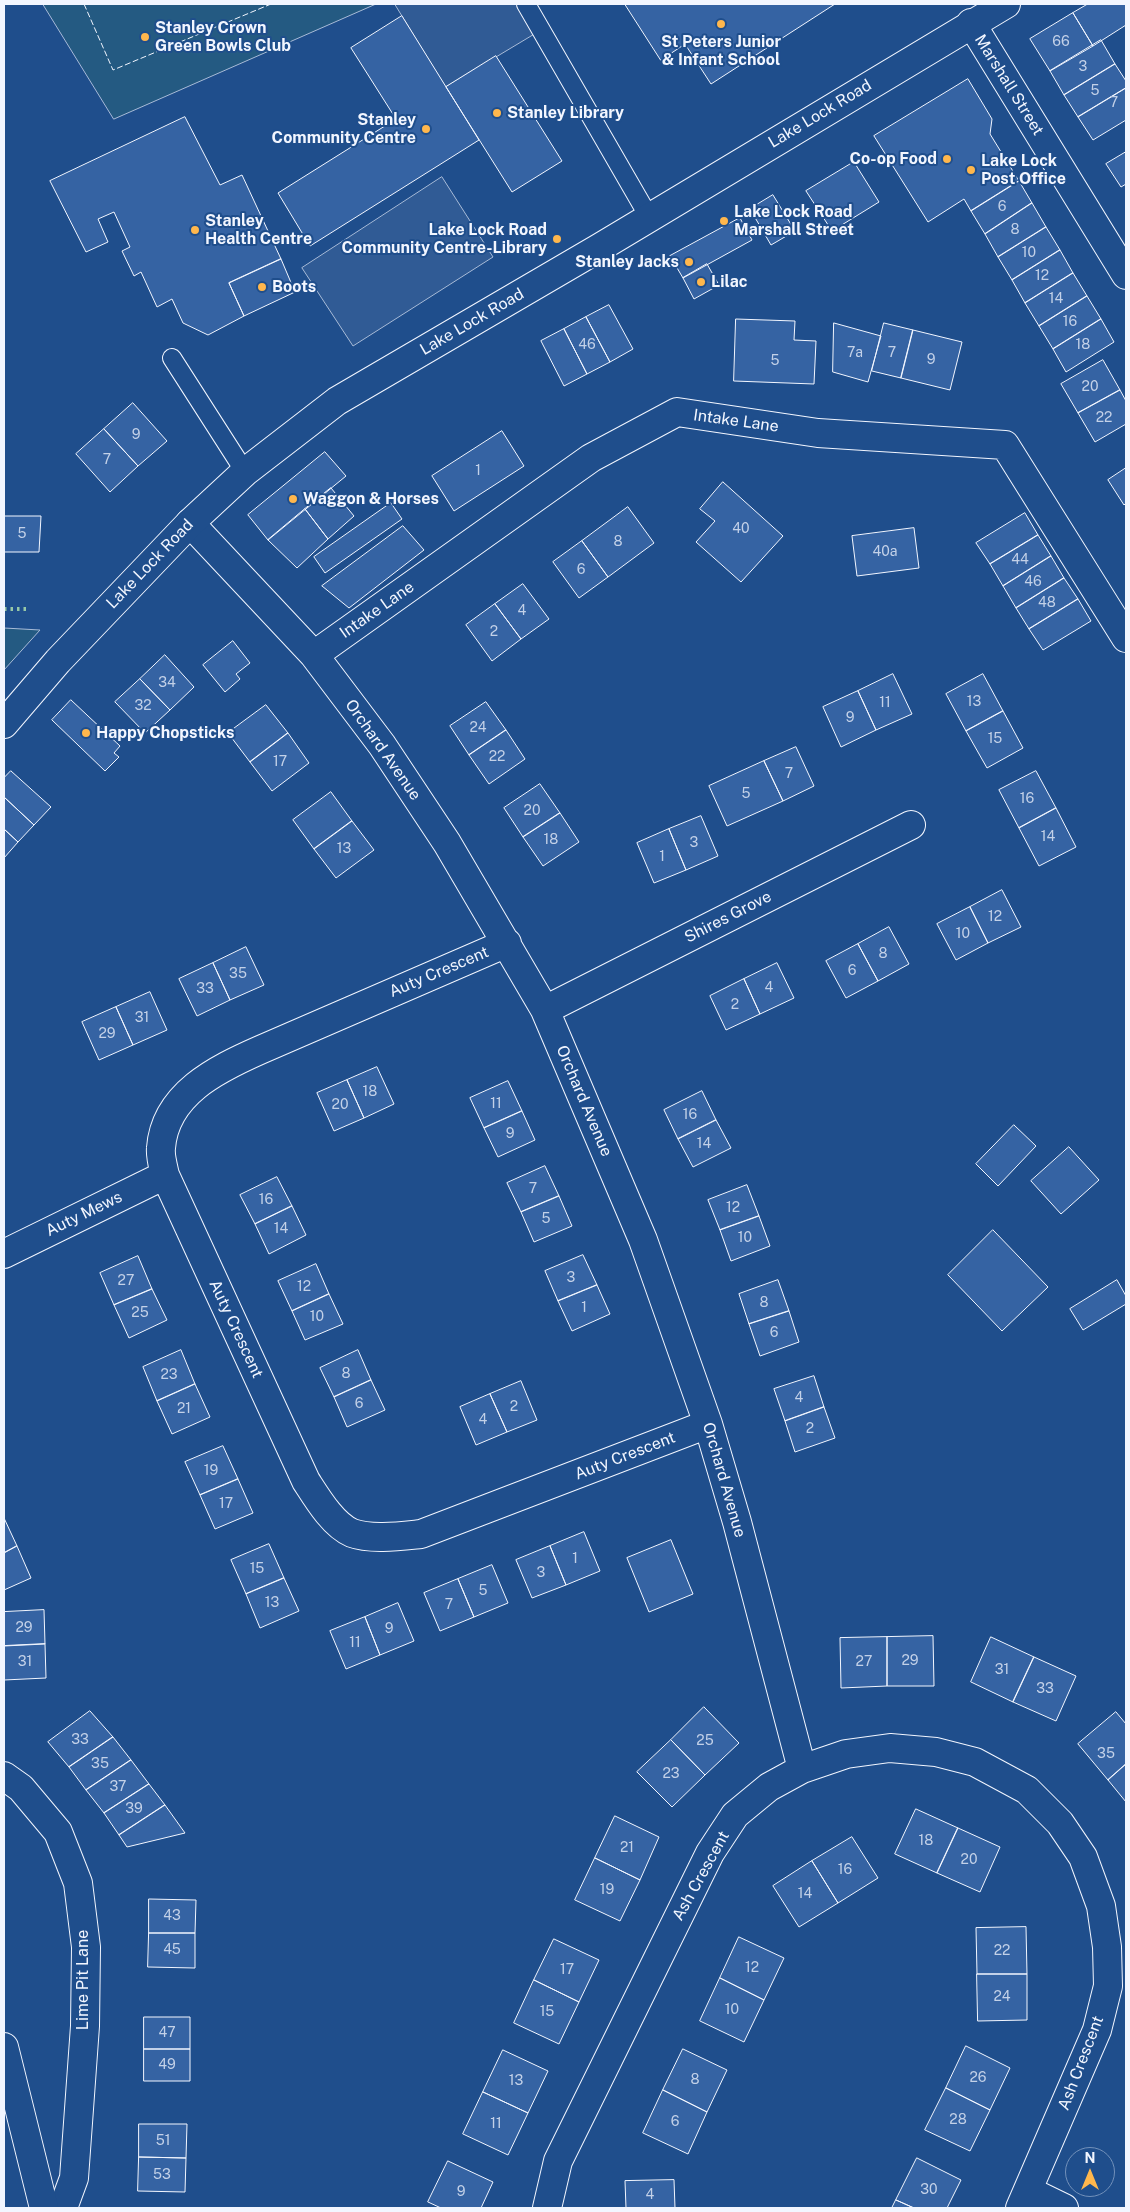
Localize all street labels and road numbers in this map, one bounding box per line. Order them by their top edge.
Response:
street label: Marshall Street [970,31,1048,139]
street label: Lake Lock Road [765,76,875,152]
street label: Lake Lock Road [417,285,527,359]
street label: Intake Lane [692,406,780,436]
street label: Lake Lock Road [103,515,197,613]
street label: Intake Lane [336,577,418,643]
street label: Orchard Avenue [341,696,425,804]
street label: Shires Grove [681,887,775,947]
street label: Auty Crescent [386,942,492,1002]
street label: Orchard Avenue [552,1043,616,1159]
street label: Auty Mews [43,1187,125,1241]
street label: Auty Crescent [205,1277,267,1381]
street label: Orchard Avenue [698,1420,750,1540]
street label: Auty Crescent [572,1428,678,1484]
street label: Ash Crescent [669,1828,733,1924]
street label: Lime Pit Lane [73,1930,93,2030]
street label: Ash Crescent [1054,2013,1108,2113]

